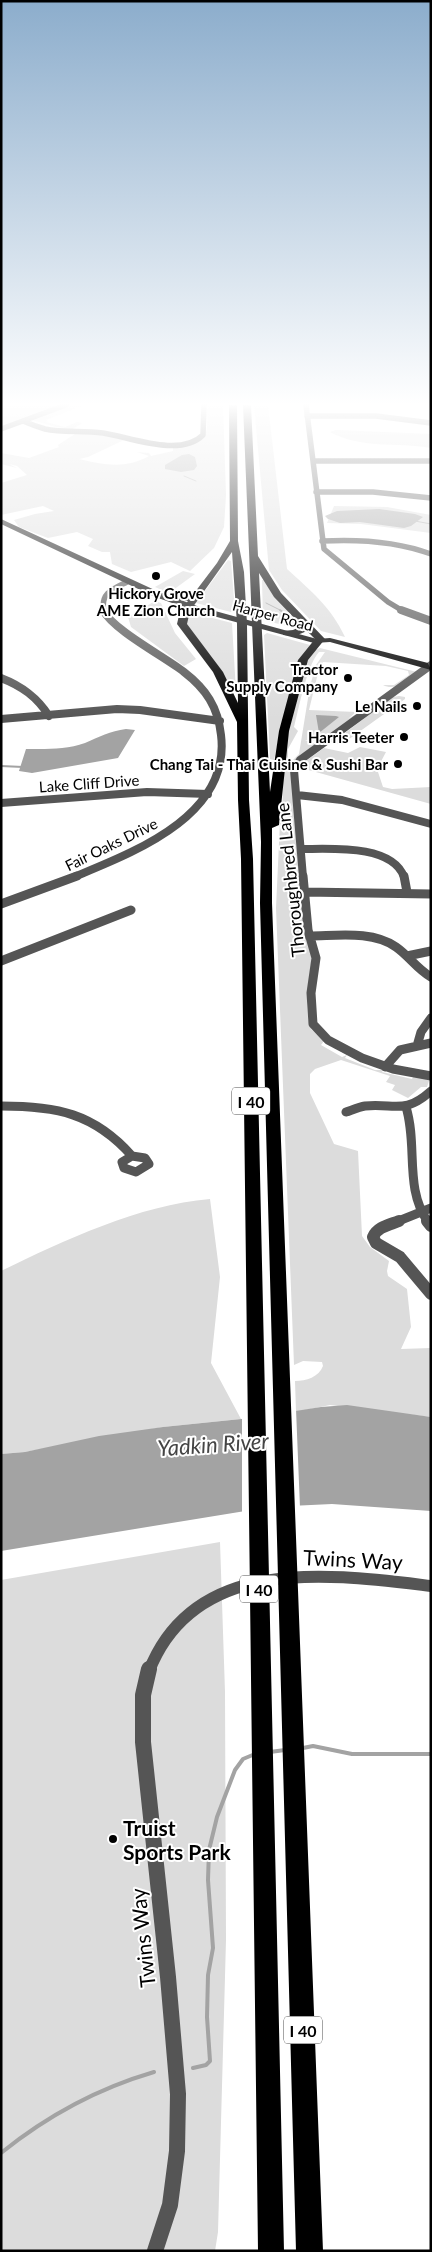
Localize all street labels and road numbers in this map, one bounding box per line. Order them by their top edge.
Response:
street label: Harper Road [231,596,315,634]
street label: Lake Cliff Drive [38,771,140,795]
street label: Thoroughbred Lane [271,802,309,958]
street label: Fair Oaks Drive [62,814,160,874]
road number: I 40 [232,1088,270,1114]
street label: Twins Way [303,1544,404,1574]
road number: I 40 [240,1576,278,1602]
street label: Twins Way [124,1887,160,1989]
road number: I 40 [284,2016,322,2044]

